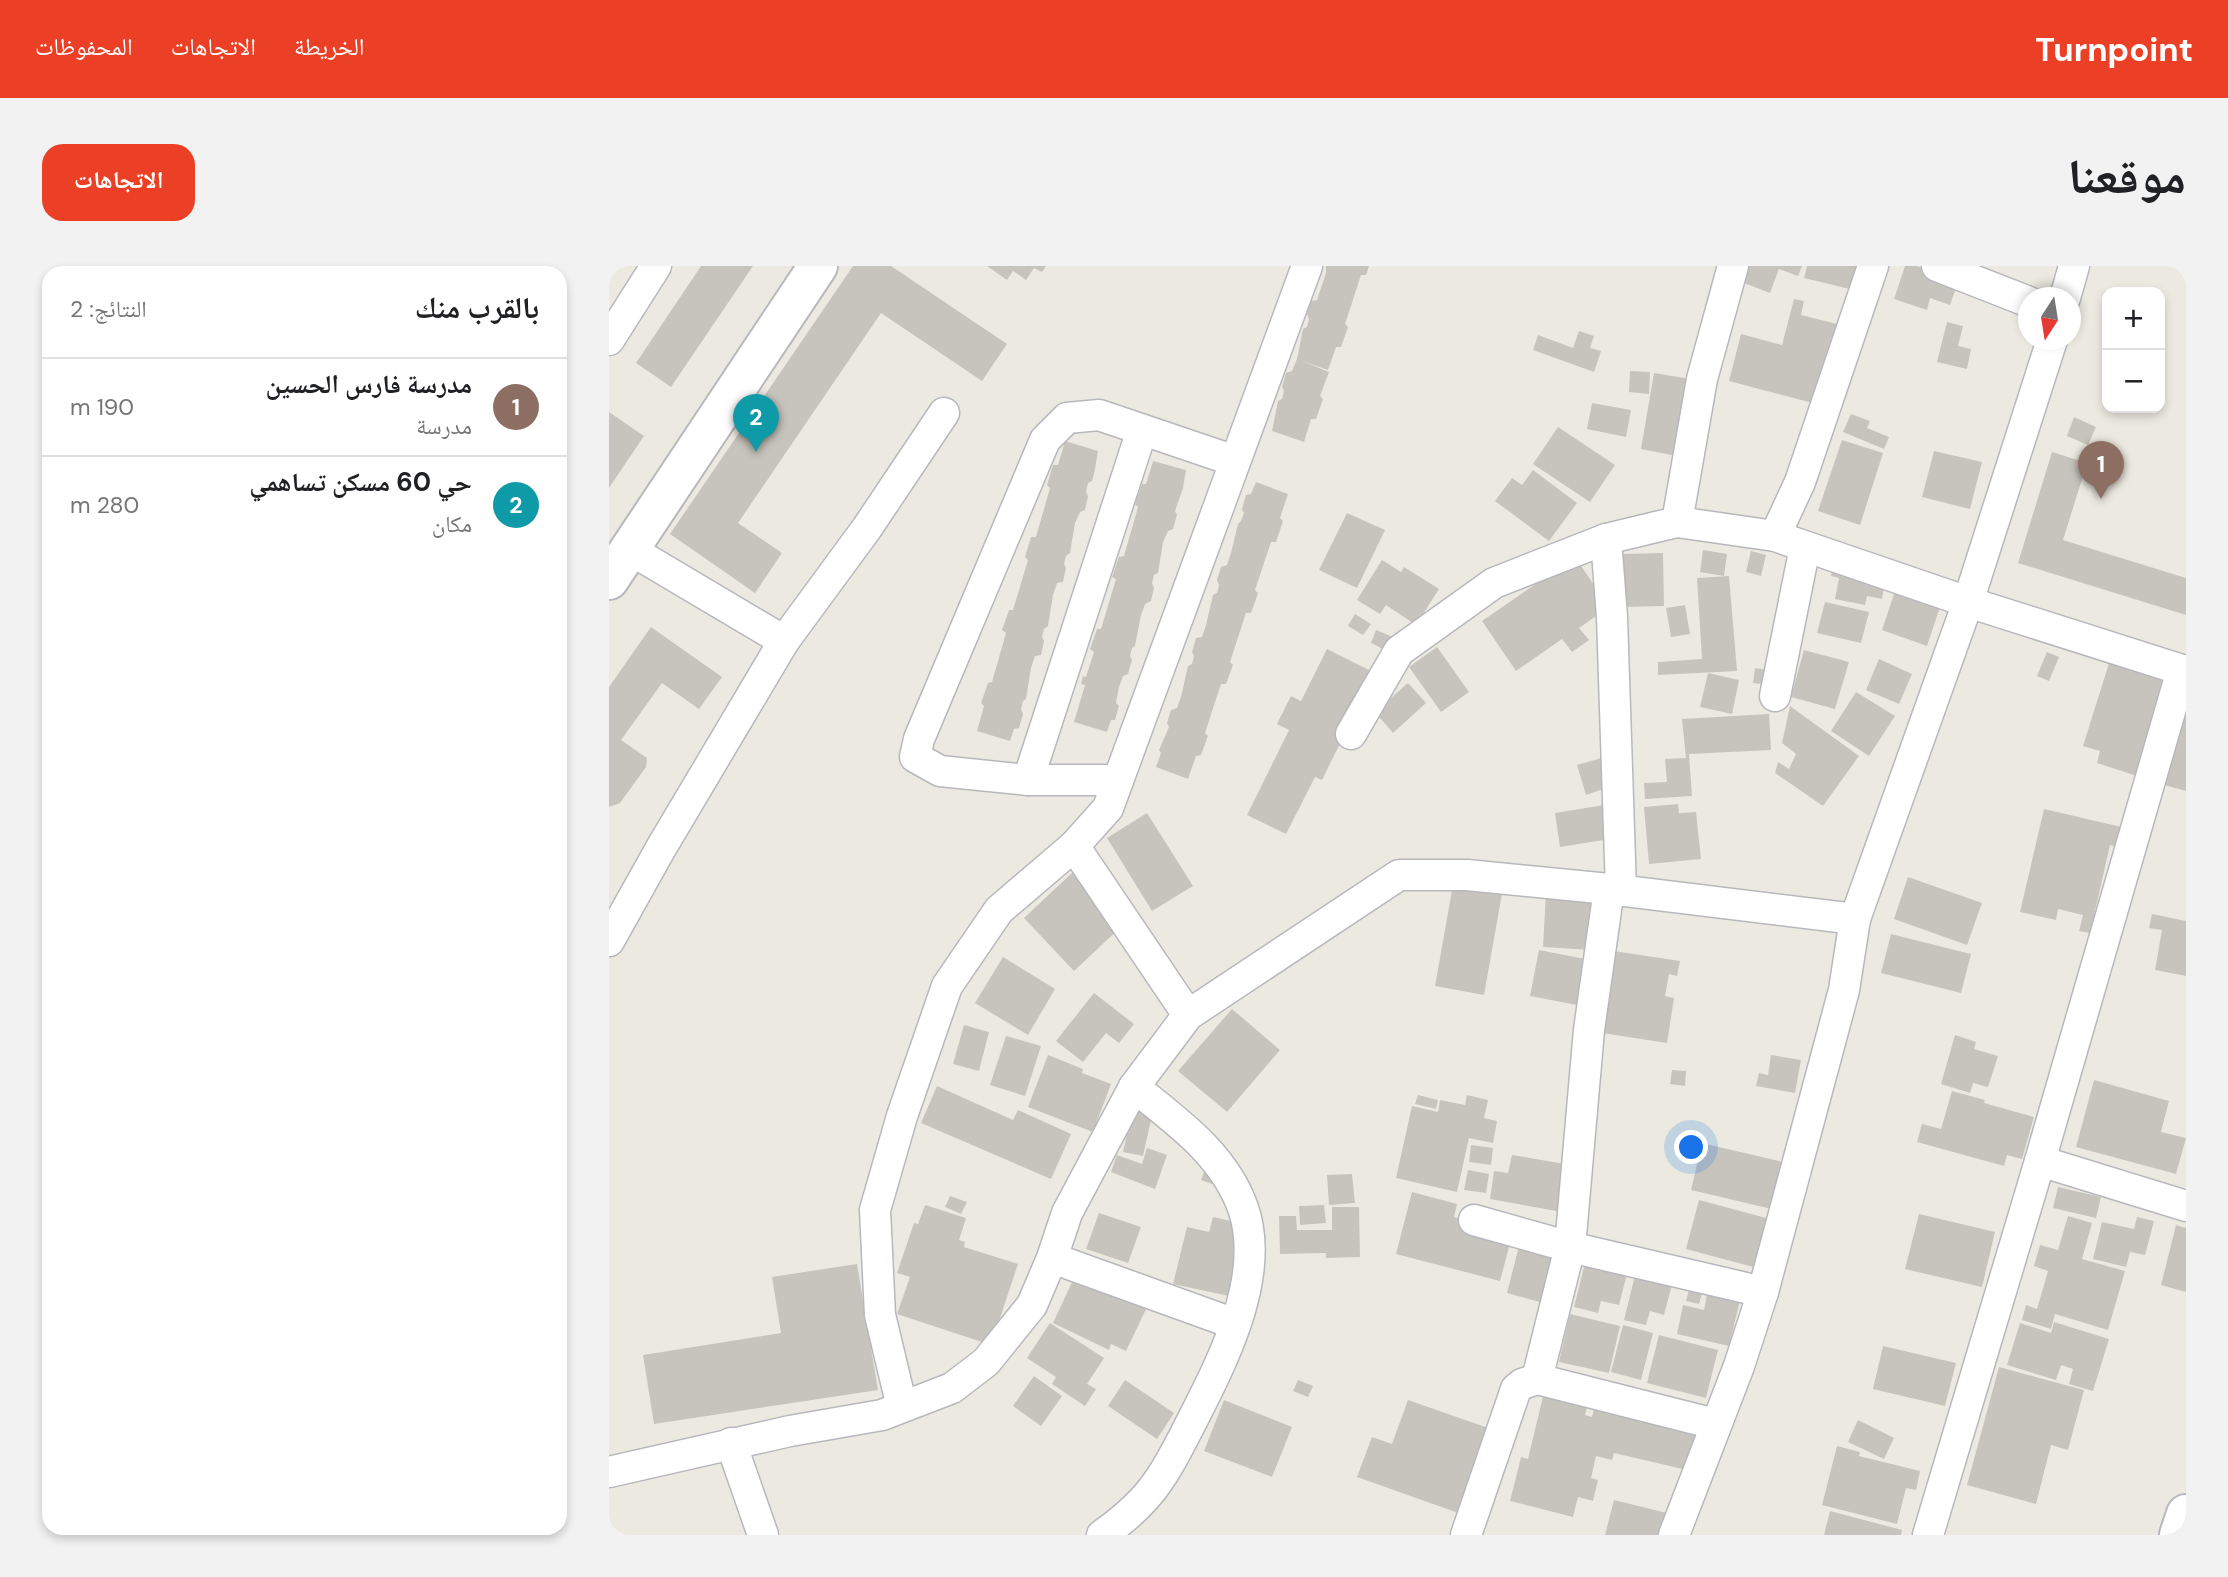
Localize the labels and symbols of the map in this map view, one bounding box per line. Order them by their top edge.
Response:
north arrow [2018,287,2081,350]
pin: 2 [733,394,779,452]
pin: 1 [2078,441,2124,499]
your location [1674,1130,1708,1164]

